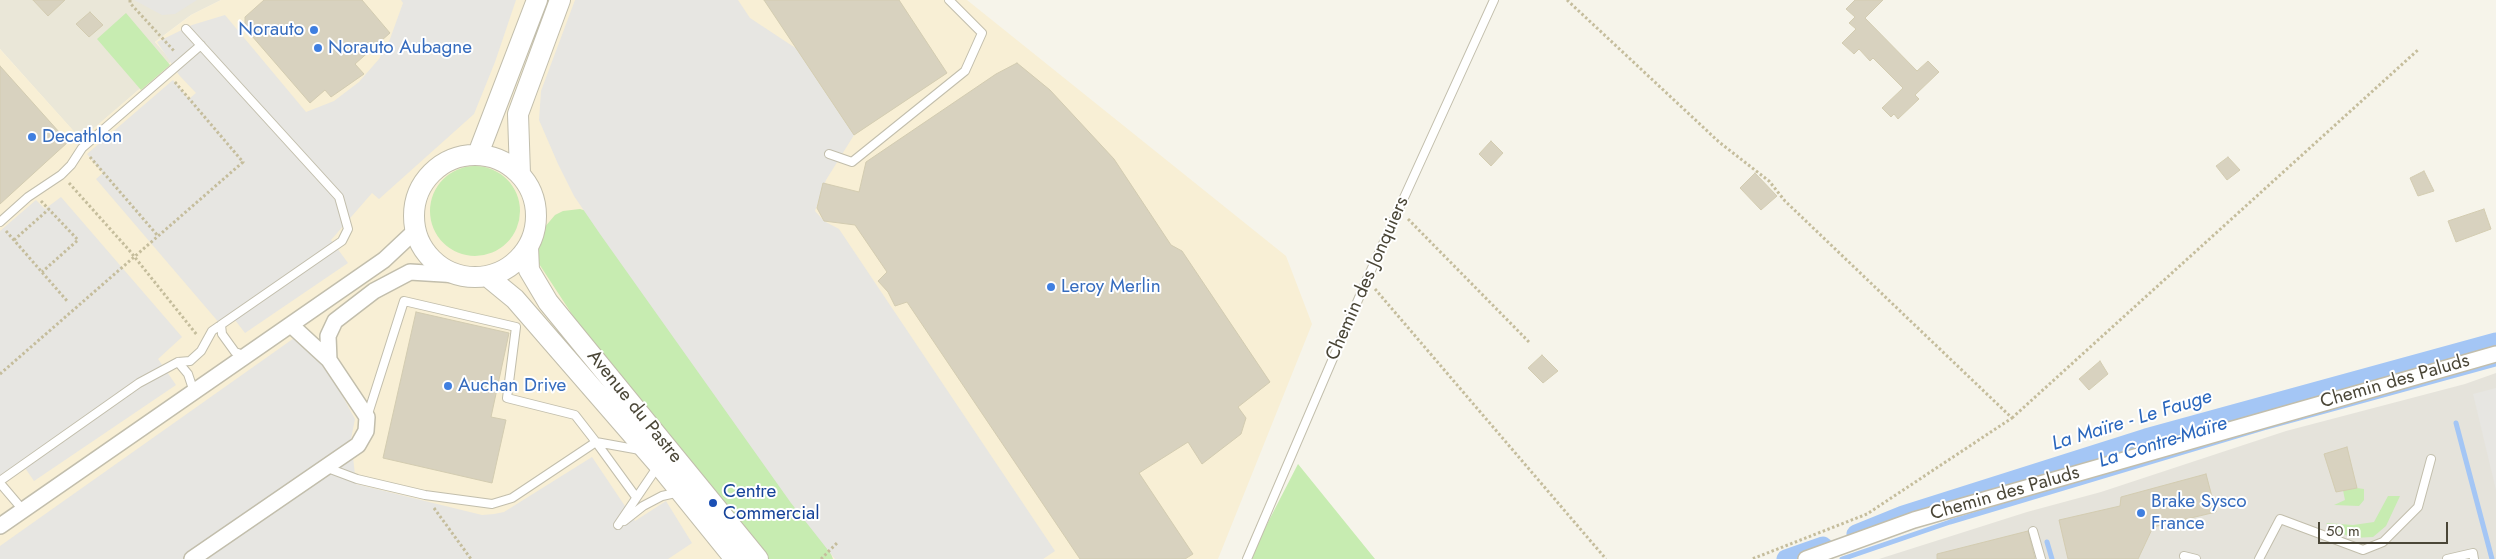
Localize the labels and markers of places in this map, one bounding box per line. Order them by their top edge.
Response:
place label: Norauto [238,19,304,41]
marker: Norauto [308,24,320,36]
place label: Norauto Aubagne [328,37,472,59]
marker: Norauto Aubagne [312,42,324,54]
place label: Decathlon [42,126,122,148]
marker: Decathlon [26,131,38,143]
place label: Leroy Merlin [1061,276,1161,298]
marker: Leroy Merlin [1045,281,1057,293]
place label: Auchan Drive [458,375,566,397]
marker: Auchan Drive [442,380,454,392]
place label: Centre Commercial [723,481,820,525]
place label: Brake Sysco France [2151,491,2247,535]
marker: Centre Commercial [707,497,719,509]
marker: Brake Sysco France [2135,507,2147,519]

